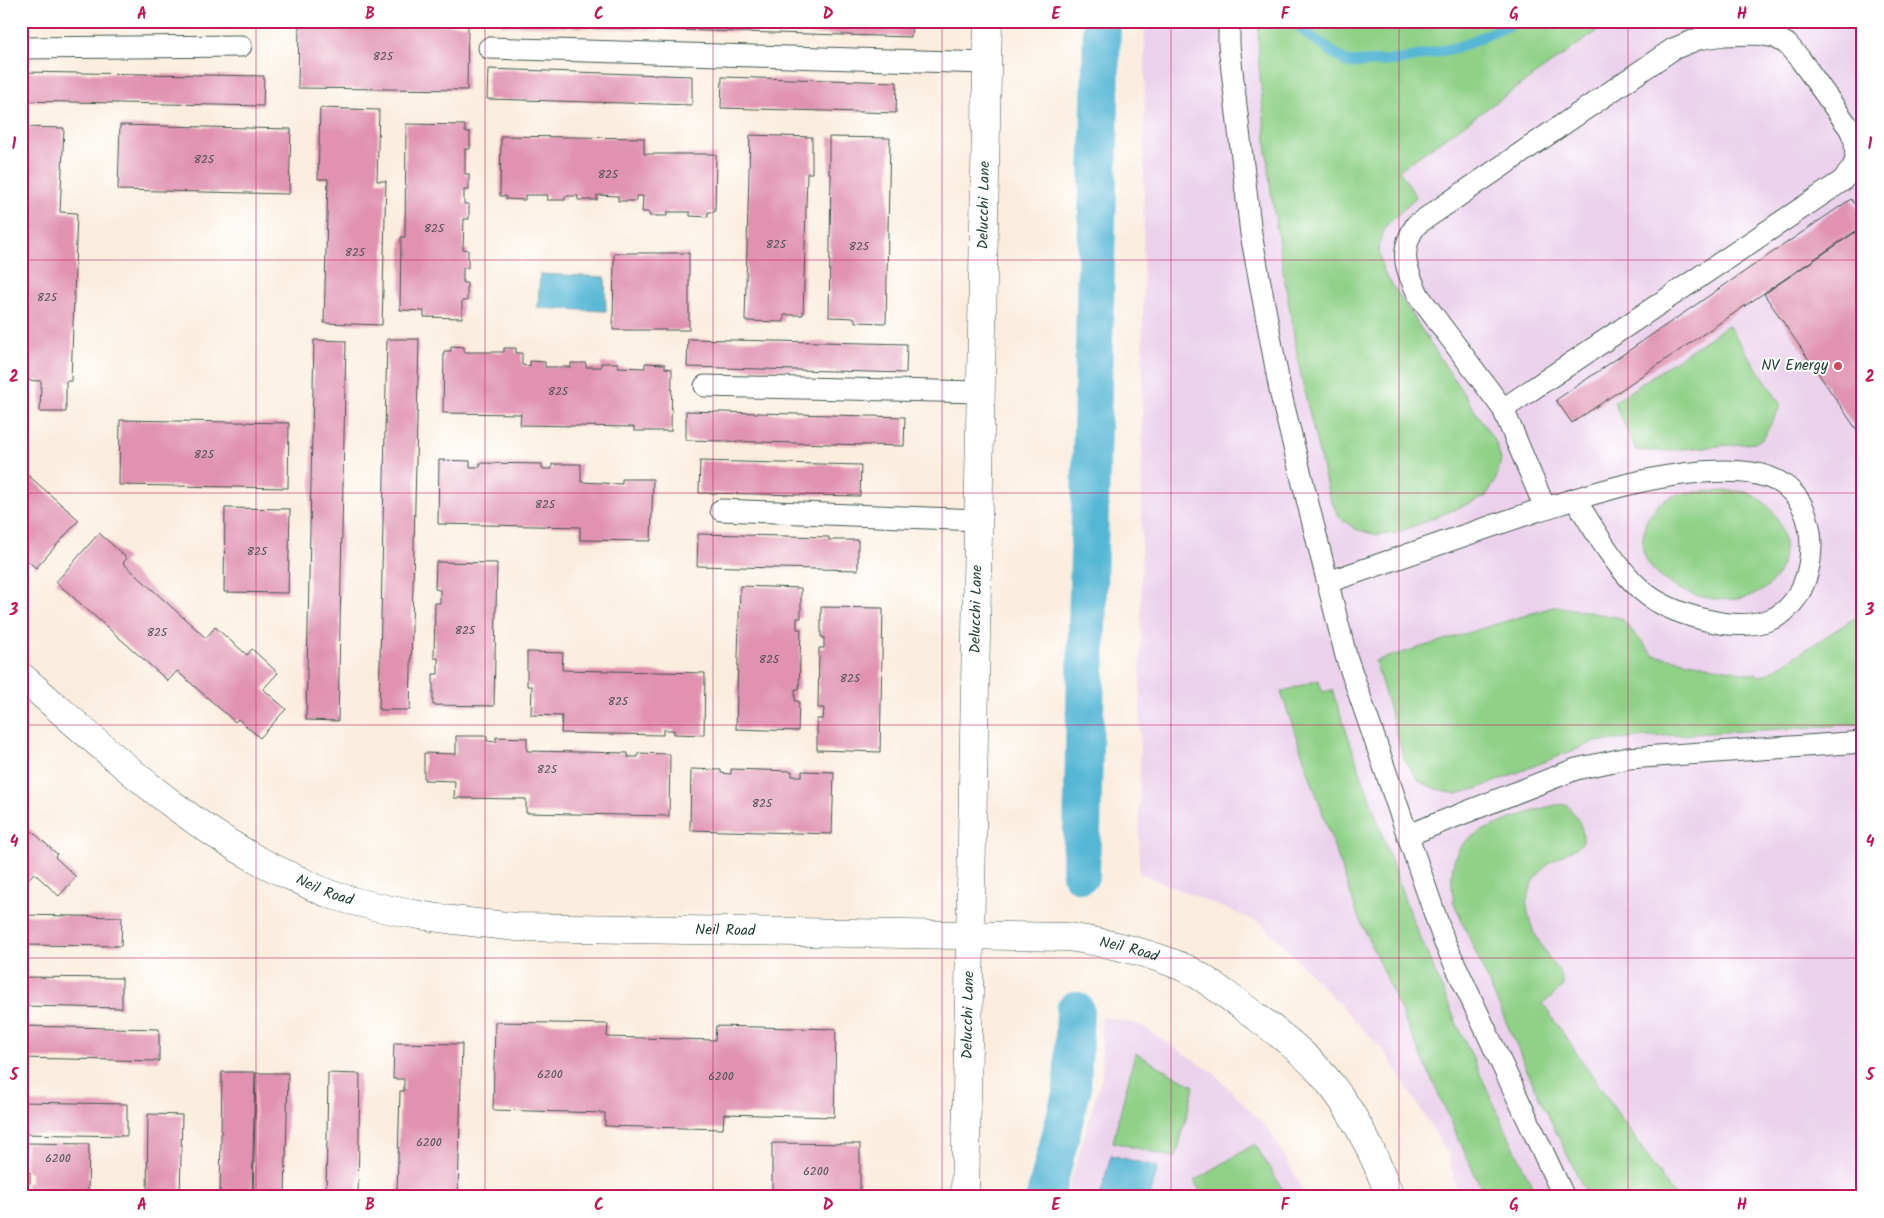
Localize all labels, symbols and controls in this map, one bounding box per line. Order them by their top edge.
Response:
text: A [137,2,147,27]
text: B [365,2,375,27]
text: C [594,2,604,27]
text: D [823,2,834,27]
text: E [1052,2,1062,27]
text: F [1281,2,1291,27]
text: G [1509,2,1519,27]
text: H [1737,2,1747,27]
house number: 825 [373,47,395,66]
text: 1 [12,132,17,157]
text: 1 [1868,132,1873,157]
house number: 825 [194,150,216,169]
street label: Delucchi Lane [972,161,997,250]
house number: 825 [598,165,620,184]
house number: 825 [424,219,446,238]
house number: 825 [766,235,788,254]
house number: 825 [849,237,871,256]
house number: 825 [345,243,367,262]
house number: 825 [37,288,59,307]
place label: NV Energy [1761,354,1829,378]
marker: NV Energy [1832,360,1844,372]
text: 2 [9,365,19,390]
text: 2 [1865,365,1875,390]
house number: 825 [548,382,570,401]
house number: 825 [194,445,216,464]
house number: 825 [535,495,557,514]
house number: 825 [247,542,269,561]
street label: Delucchi Lane [964,564,989,654]
text: 3 [9,598,19,623]
text: 3 [1865,598,1875,623]
house number: 825 [455,621,477,640]
house number: 825 [147,623,169,642]
house number: 825 [759,650,781,669]
house number: 825 [840,669,862,688]
house number: 825 [608,692,630,711]
house number: 825 [537,760,559,779]
house number: 825 [752,794,774,813]
text: 4 [10,830,19,855]
text: 4 [1866,830,1875,855]
street label: Neil Road [291,868,356,913]
street label: Neil Road [695,918,756,943]
street label: Neil Road [1097,931,1162,969]
street label: Delucchi Lane [956,970,981,1059]
text: 5 [9,1063,20,1088]
text: 5 [1865,1063,1876,1088]
house number: 6200 [537,1065,563,1084]
house number: 6200 [708,1067,734,1086]
house number: 6200 [416,1133,442,1152]
house number: 6200 [45,1149,71,1168]
house number: 6200 [803,1162,829,1181]
text: A [137,1193,147,1218]
text: B [365,1193,375,1218]
text: C [594,1193,604,1218]
text: D [823,1193,834,1218]
text: E [1052,1193,1062,1218]
text: F [1281,1193,1291,1218]
text: G [1509,1193,1519,1218]
text: H [1737,1193,1747,1218]

